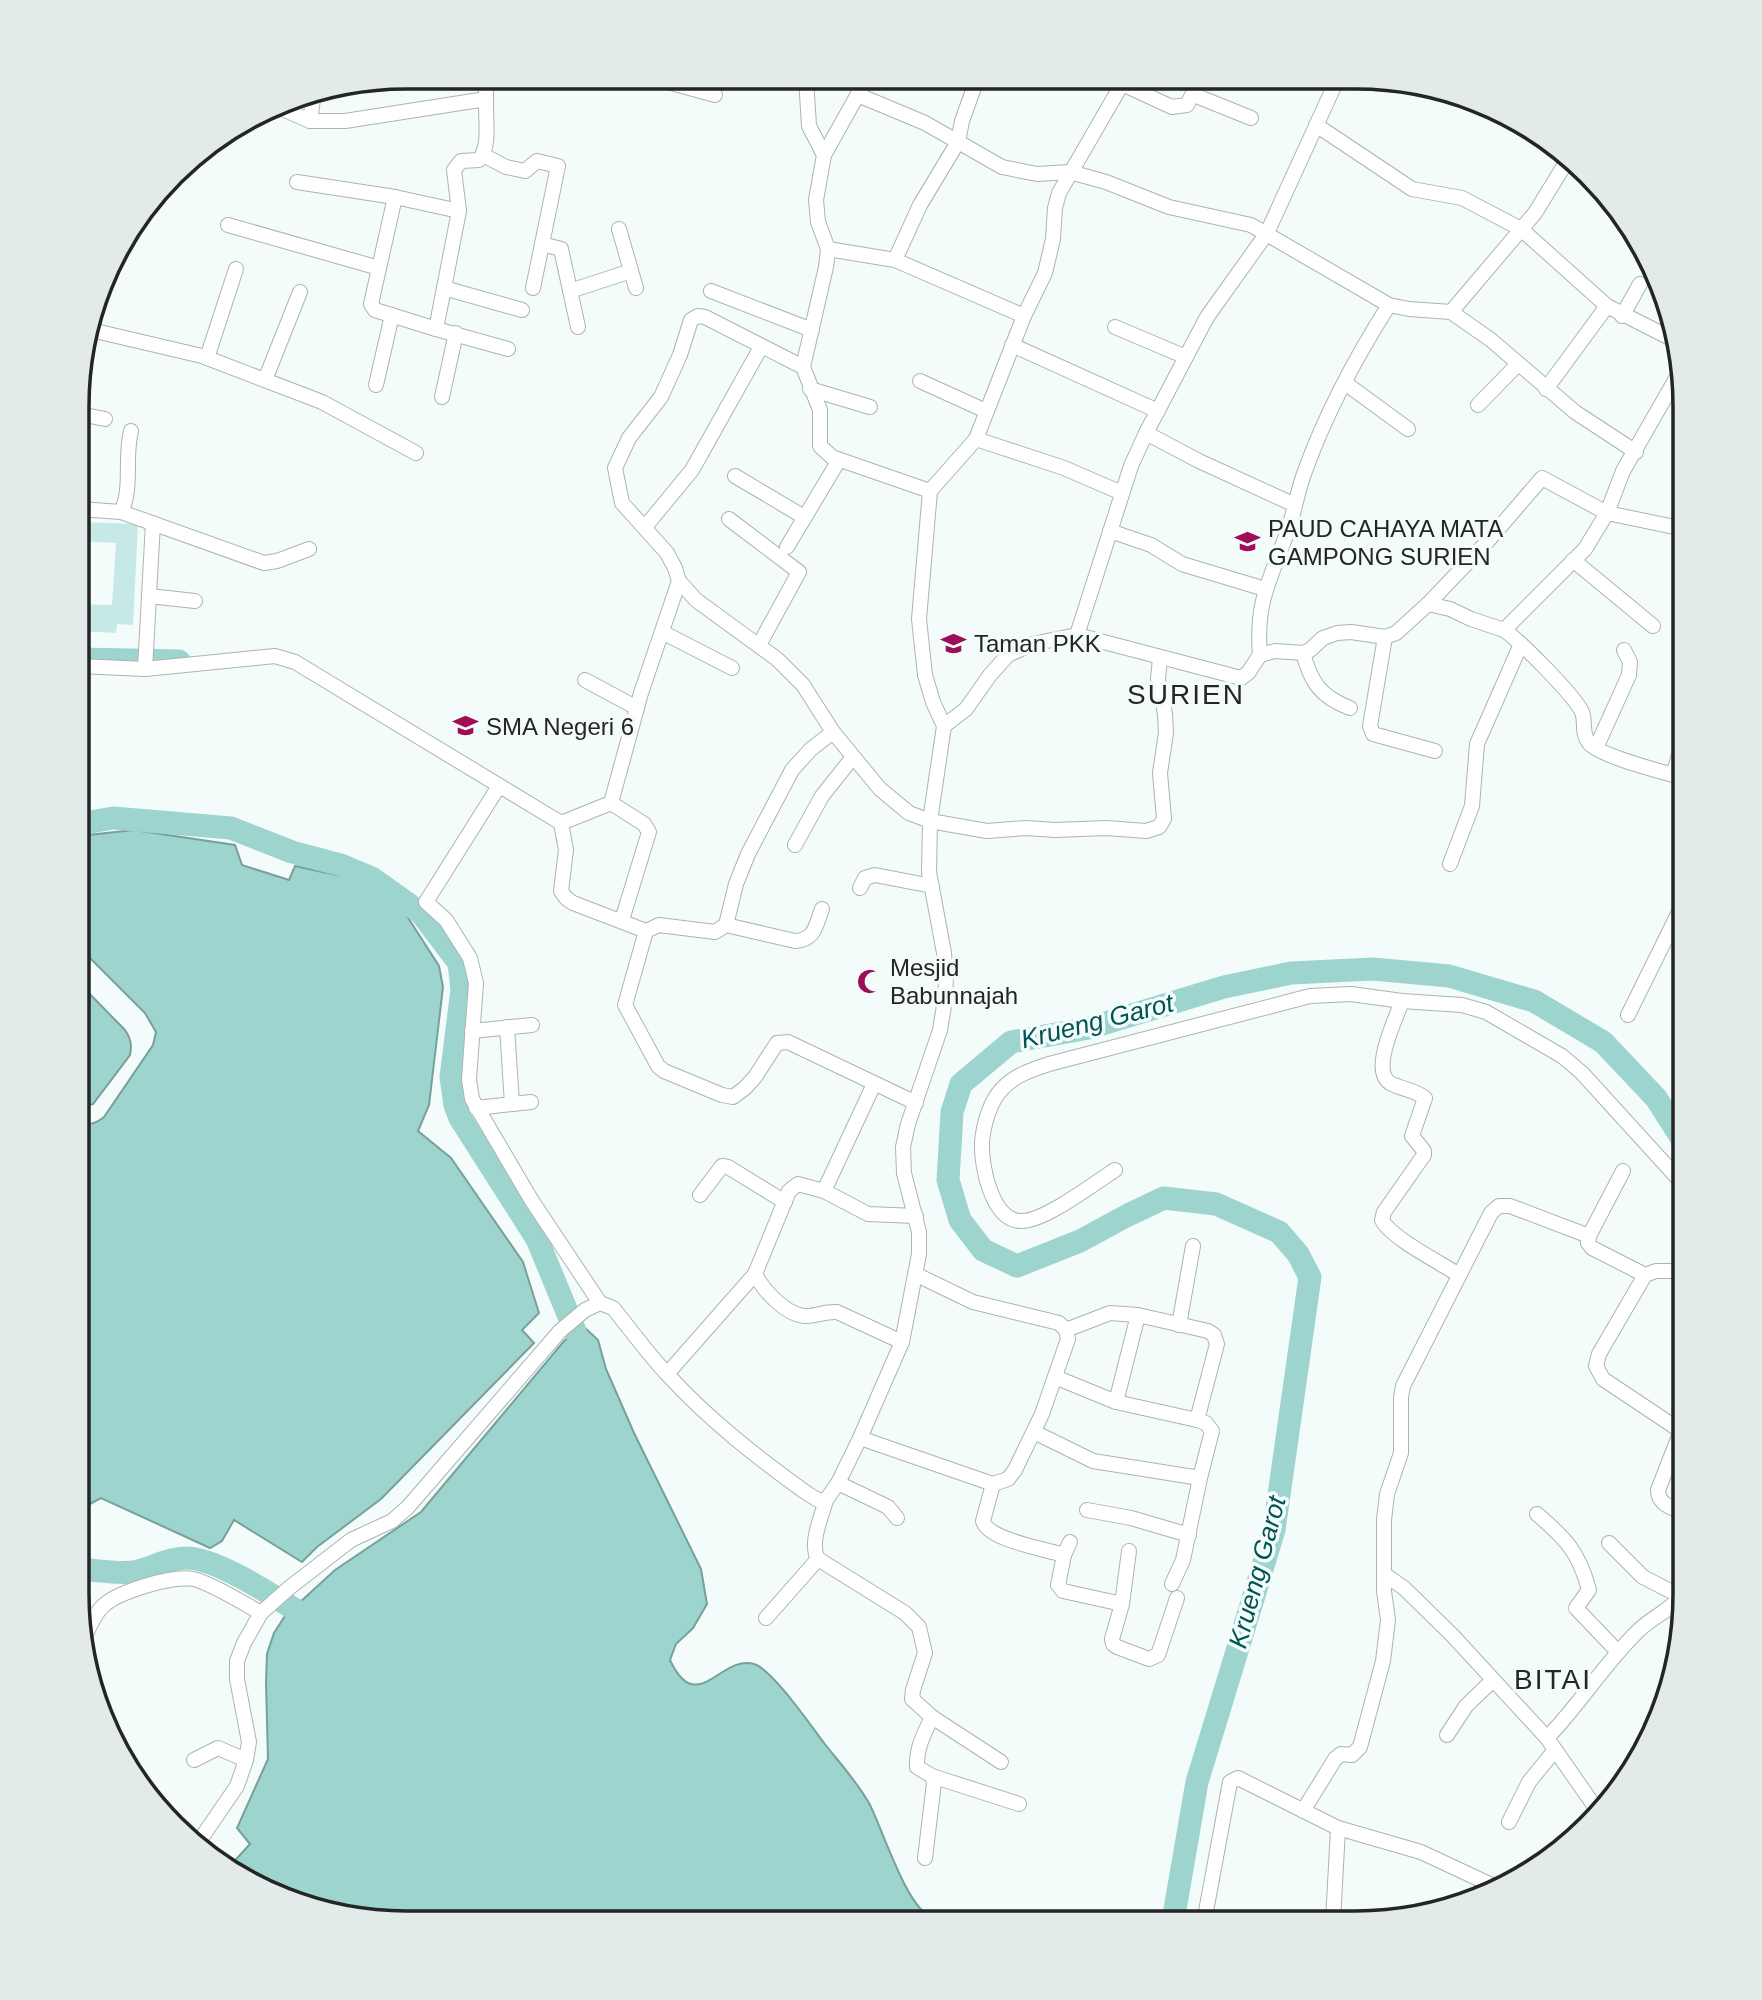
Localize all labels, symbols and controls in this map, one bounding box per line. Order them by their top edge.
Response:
place label: PAUD CAHAYA MATA GAMPONG SURIEN [1268,515,1503,570]
school or university icon: PAUD CAHAYA MATA GAMPONG SURIEN [1234,528,1262,556]
school or university icon: Taman PKK [940,629,968,657]
place label: Taman PKK [974,630,1101,657]
district label: SURIEN [1127,679,1245,710]
school or university icon: SMA Negeri 6 [452,712,480,740]
place label: SMA Negeri 6 [486,713,634,740]
place label: Mesjid Babunnajah [890,954,1018,1009]
mosque icon: Mesjid Babunnajah [856,967,884,995]
water label: Krueng Garot [1018,987,1178,1054]
water label: Krueng Garot [1222,1491,1292,1651]
district label: BITAI [1514,1664,1592,1695]

